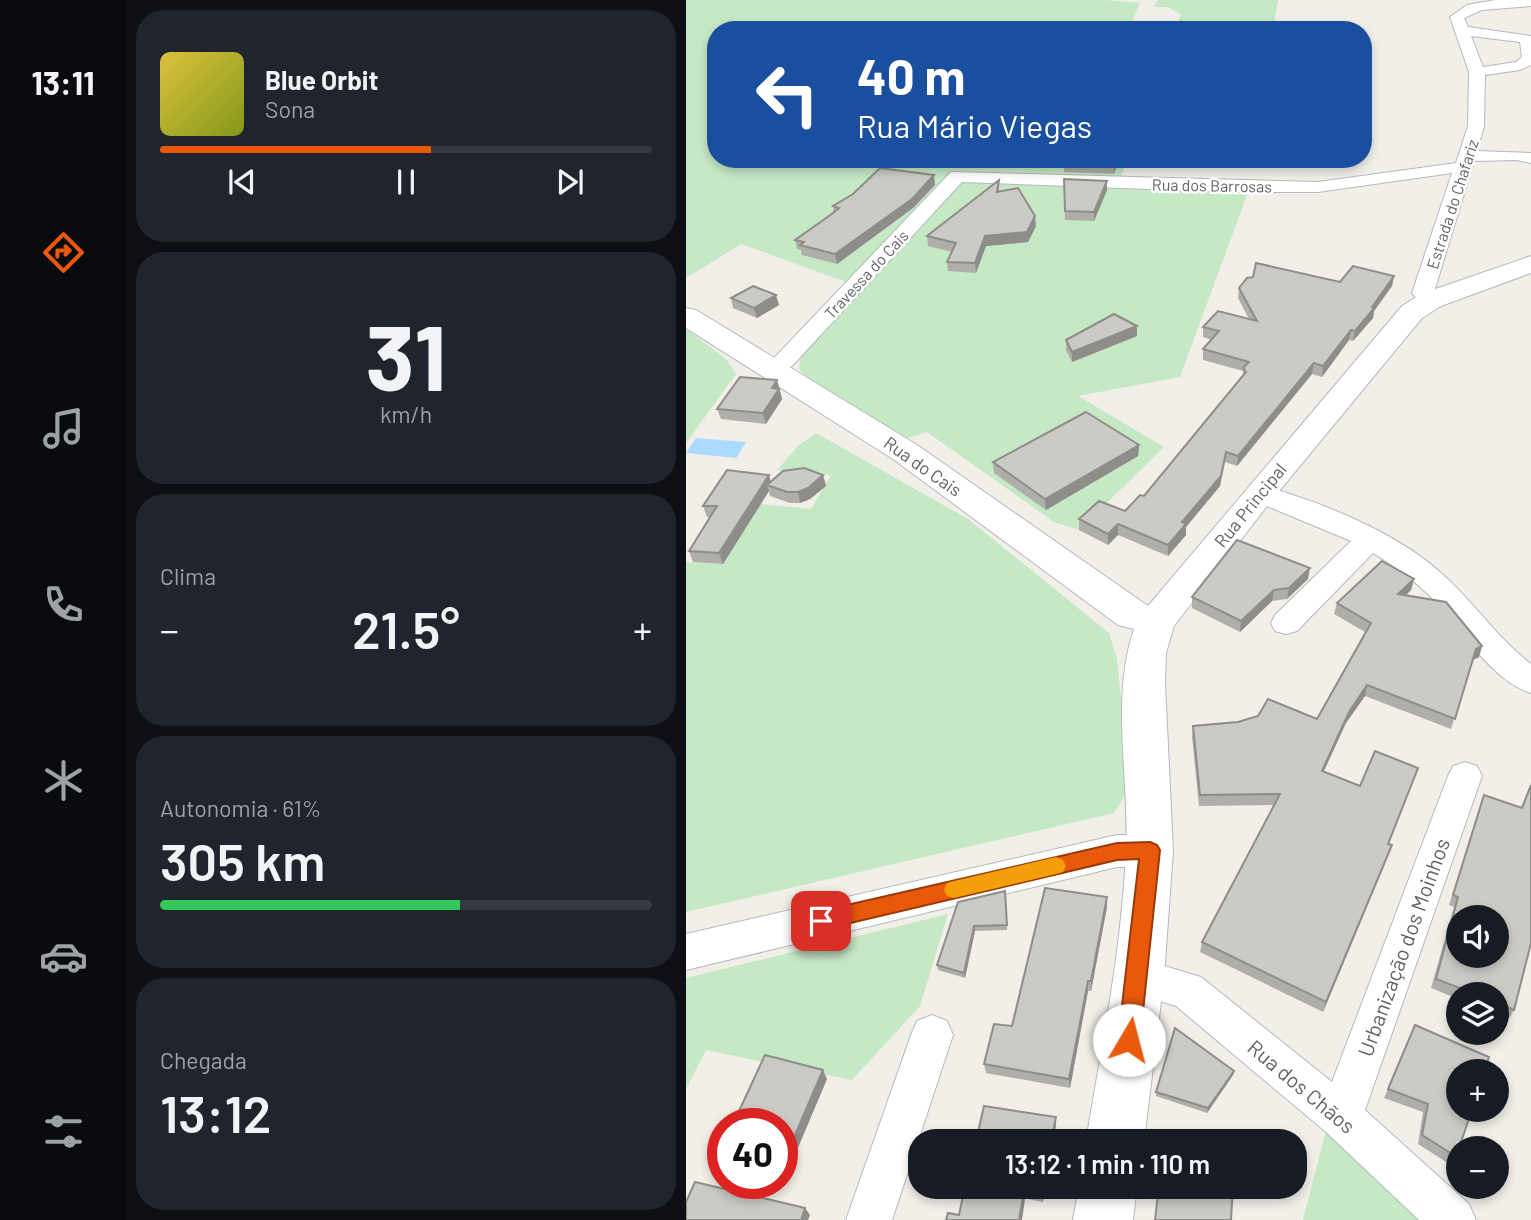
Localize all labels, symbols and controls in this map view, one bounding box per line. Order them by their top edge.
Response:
text: 40 m [857,46,965,105]
icon: left [742,49,833,140]
text: 13:11 [31,63,95,101]
text: Blue Orbit [265,64,378,95]
text: Sona [265,95,315,123]
text: Rua Mário Viegas [857,106,1092,144]
street label: Estrada do Chafariz [1422,137,1482,271]
icon: previous [223,163,261,201]
icon: pause [387,163,425,201]
icon: next [551,163,589,201]
street label: Rua dos Barrosas [1152,174,1272,196]
street label: Travessa do Cais [820,226,912,322]
icon: directions [39,228,88,277]
text: 31 [365,300,447,409]
text: km/h [380,400,432,428]
icon: music [39,404,88,453]
street label: Rua do Cais [880,431,966,501]
street label: Rua Principal [1209,458,1291,552]
text: Clima [160,562,216,590]
icon: phone [39,580,88,629]
text: 21.5° [352,597,460,659]
text: − [160,606,179,652]
text: + [633,606,652,652]
icon: climate [39,756,88,805]
text: Autonomia · 61% [160,794,321,822]
text: 305 km [160,829,325,891]
street label: Urbanização dos Moinhos [1352,834,1454,1060]
pin [791,891,851,951]
icon: arrive [802,902,840,940]
map controls [1446,905,1509,1199]
button: sound [1446,905,1509,968]
icon: car [39,932,88,981]
button: layers [1446,982,1509,1045]
position arrow [1092,1003,1166,1077]
street label: Rua dos Chãos [1243,1034,1361,1138]
text: Chegada [160,1046,247,1074]
button: + [1446,1059,1509,1122]
text: 13:12 [160,1081,271,1143]
icon: filters [39,1107,88,1156]
speed limit sign: 40 [707,1108,798,1199]
button: − [1446,1136,1509,1199]
text: 13:12 · 1 min · 110 m [1005,1148,1210,1179]

